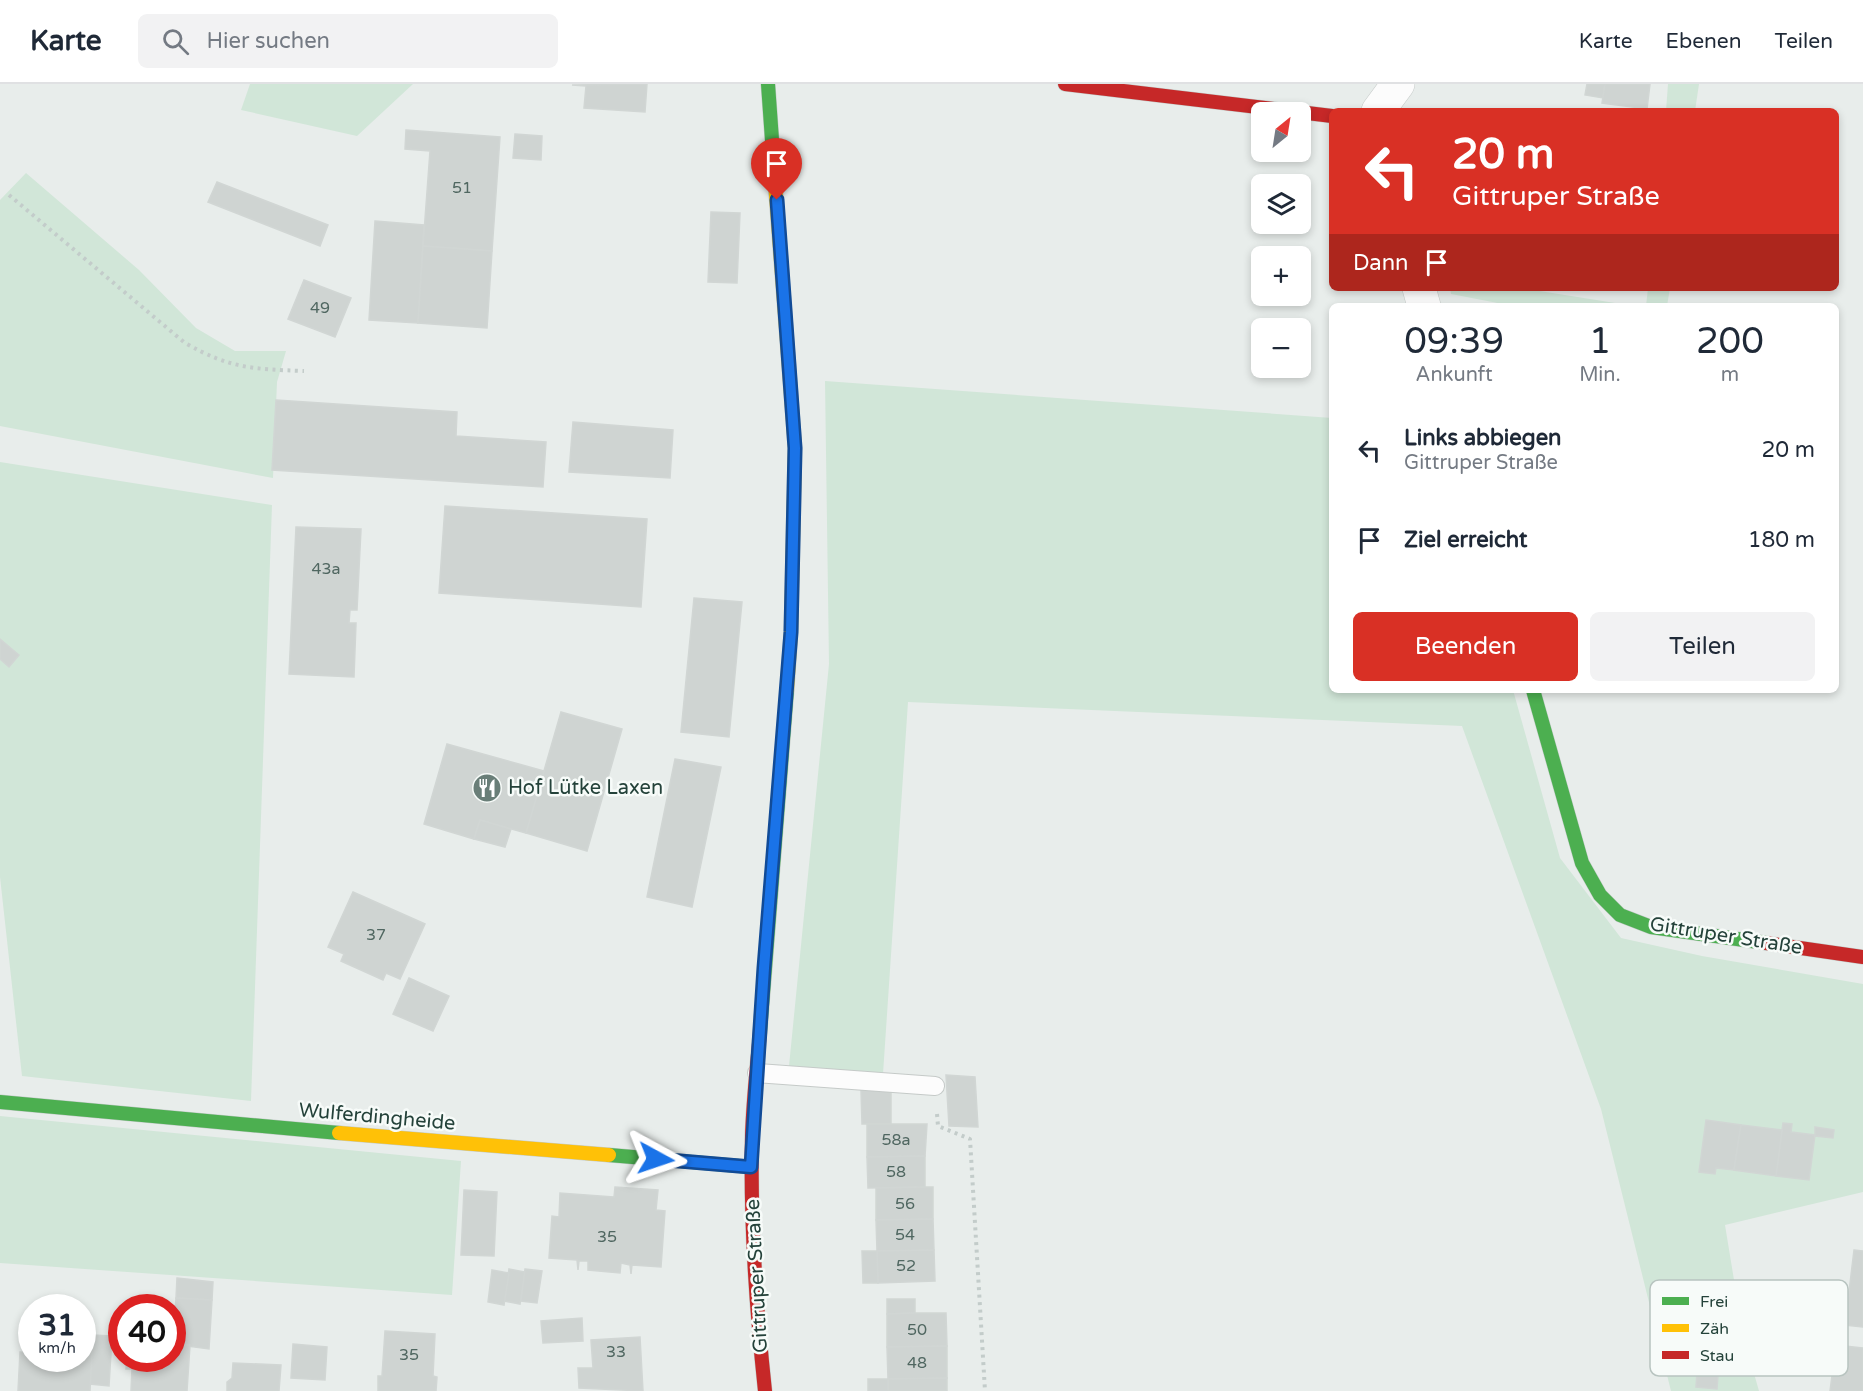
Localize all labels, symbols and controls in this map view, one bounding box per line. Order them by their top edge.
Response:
search box [138,14,558,68]
text: Karte [30,24,102,58]
icon: search [159,25,192,58]
text: Hier suchen [207,28,330,54]
text: Karte [1579,29,1633,54]
text: Ebenen [1666,29,1742,54]
text: Teilen [1775,29,1833,54]
north arrow [1251,102,1311,162]
map controls [1251,102,1311,378]
text: 20 m [1452,129,1554,180]
icon: left [1353,132,1431,210]
pin [751,138,802,200]
icon: arrive [760,147,793,180]
button: layers [1251,174,1311,234]
house number: 51 [452,178,472,198]
text: Gittruper Straße [1452,180,1660,213]
button: + [1251,246,1311,306]
icon: arrive [1420,246,1453,279]
text: Dann [1353,250,1408,276]
house number: 49 [310,298,330,318]
button: − [1251,318,1311,378]
text: 09:39 [1404,320,1504,363]
text: 1 [1589,320,1611,363]
text: 200 [1696,320,1764,363]
text: Ankunft [1416,363,1493,387]
text: Min. [1579,363,1621,387]
text: m [1721,363,1739,387]
text: Links abbiegen [1404,425,1562,451]
icon: left [1353,434,1386,467]
text: 20 m [1761,437,1815,463]
text: Gittruper Straße [1404,451,1558,475]
icon: arrive [1353,524,1386,557]
text: Ziel erreicht [1404,527,1527,553]
text: 180 m [1748,527,1815,553]
house number: 43a [311,559,341,579]
button: Beenden [1353,612,1578,681]
button: Teilen [1590,612,1815,681]
restaurant icon: Hof Lütke Laxen [471,772,503,804]
place label: Hof Lütke Laxen [508,776,663,800]
street label: Gittruper Straße [1648,912,1804,960]
house number: 37 [366,925,386,945]
street label: Wulferdingheide [298,1098,456,1136]
position arrow [624,1127,688,1191]
house number: 58a [881,1130,911,1150]
house number: 58 [886,1162,906,1182]
house number: 56 [895,1194,915,1214]
street label: Gittruper Straße [741,1199,773,1353]
house number: 54 [895,1225,915,1245]
house number: 35 [597,1227,617,1247]
house number: 52 [896,1256,916,1276]
legend [1650,1280,1848,1376]
text: Frei [1700,1292,1728,1312]
speed limit sign: 40 [108,1294,186,1372]
text: 31 [38,1307,76,1344]
text: Zäh [1700,1319,1729,1339]
house number: 50 [907,1320,927,1340]
text: km/h [38,1339,76,1357]
house number: 33 [606,1342,626,1362]
house number: 35 [399,1345,419,1365]
text: Stau [1700,1346,1734,1366]
house number: 48 [907,1353,927,1373]

